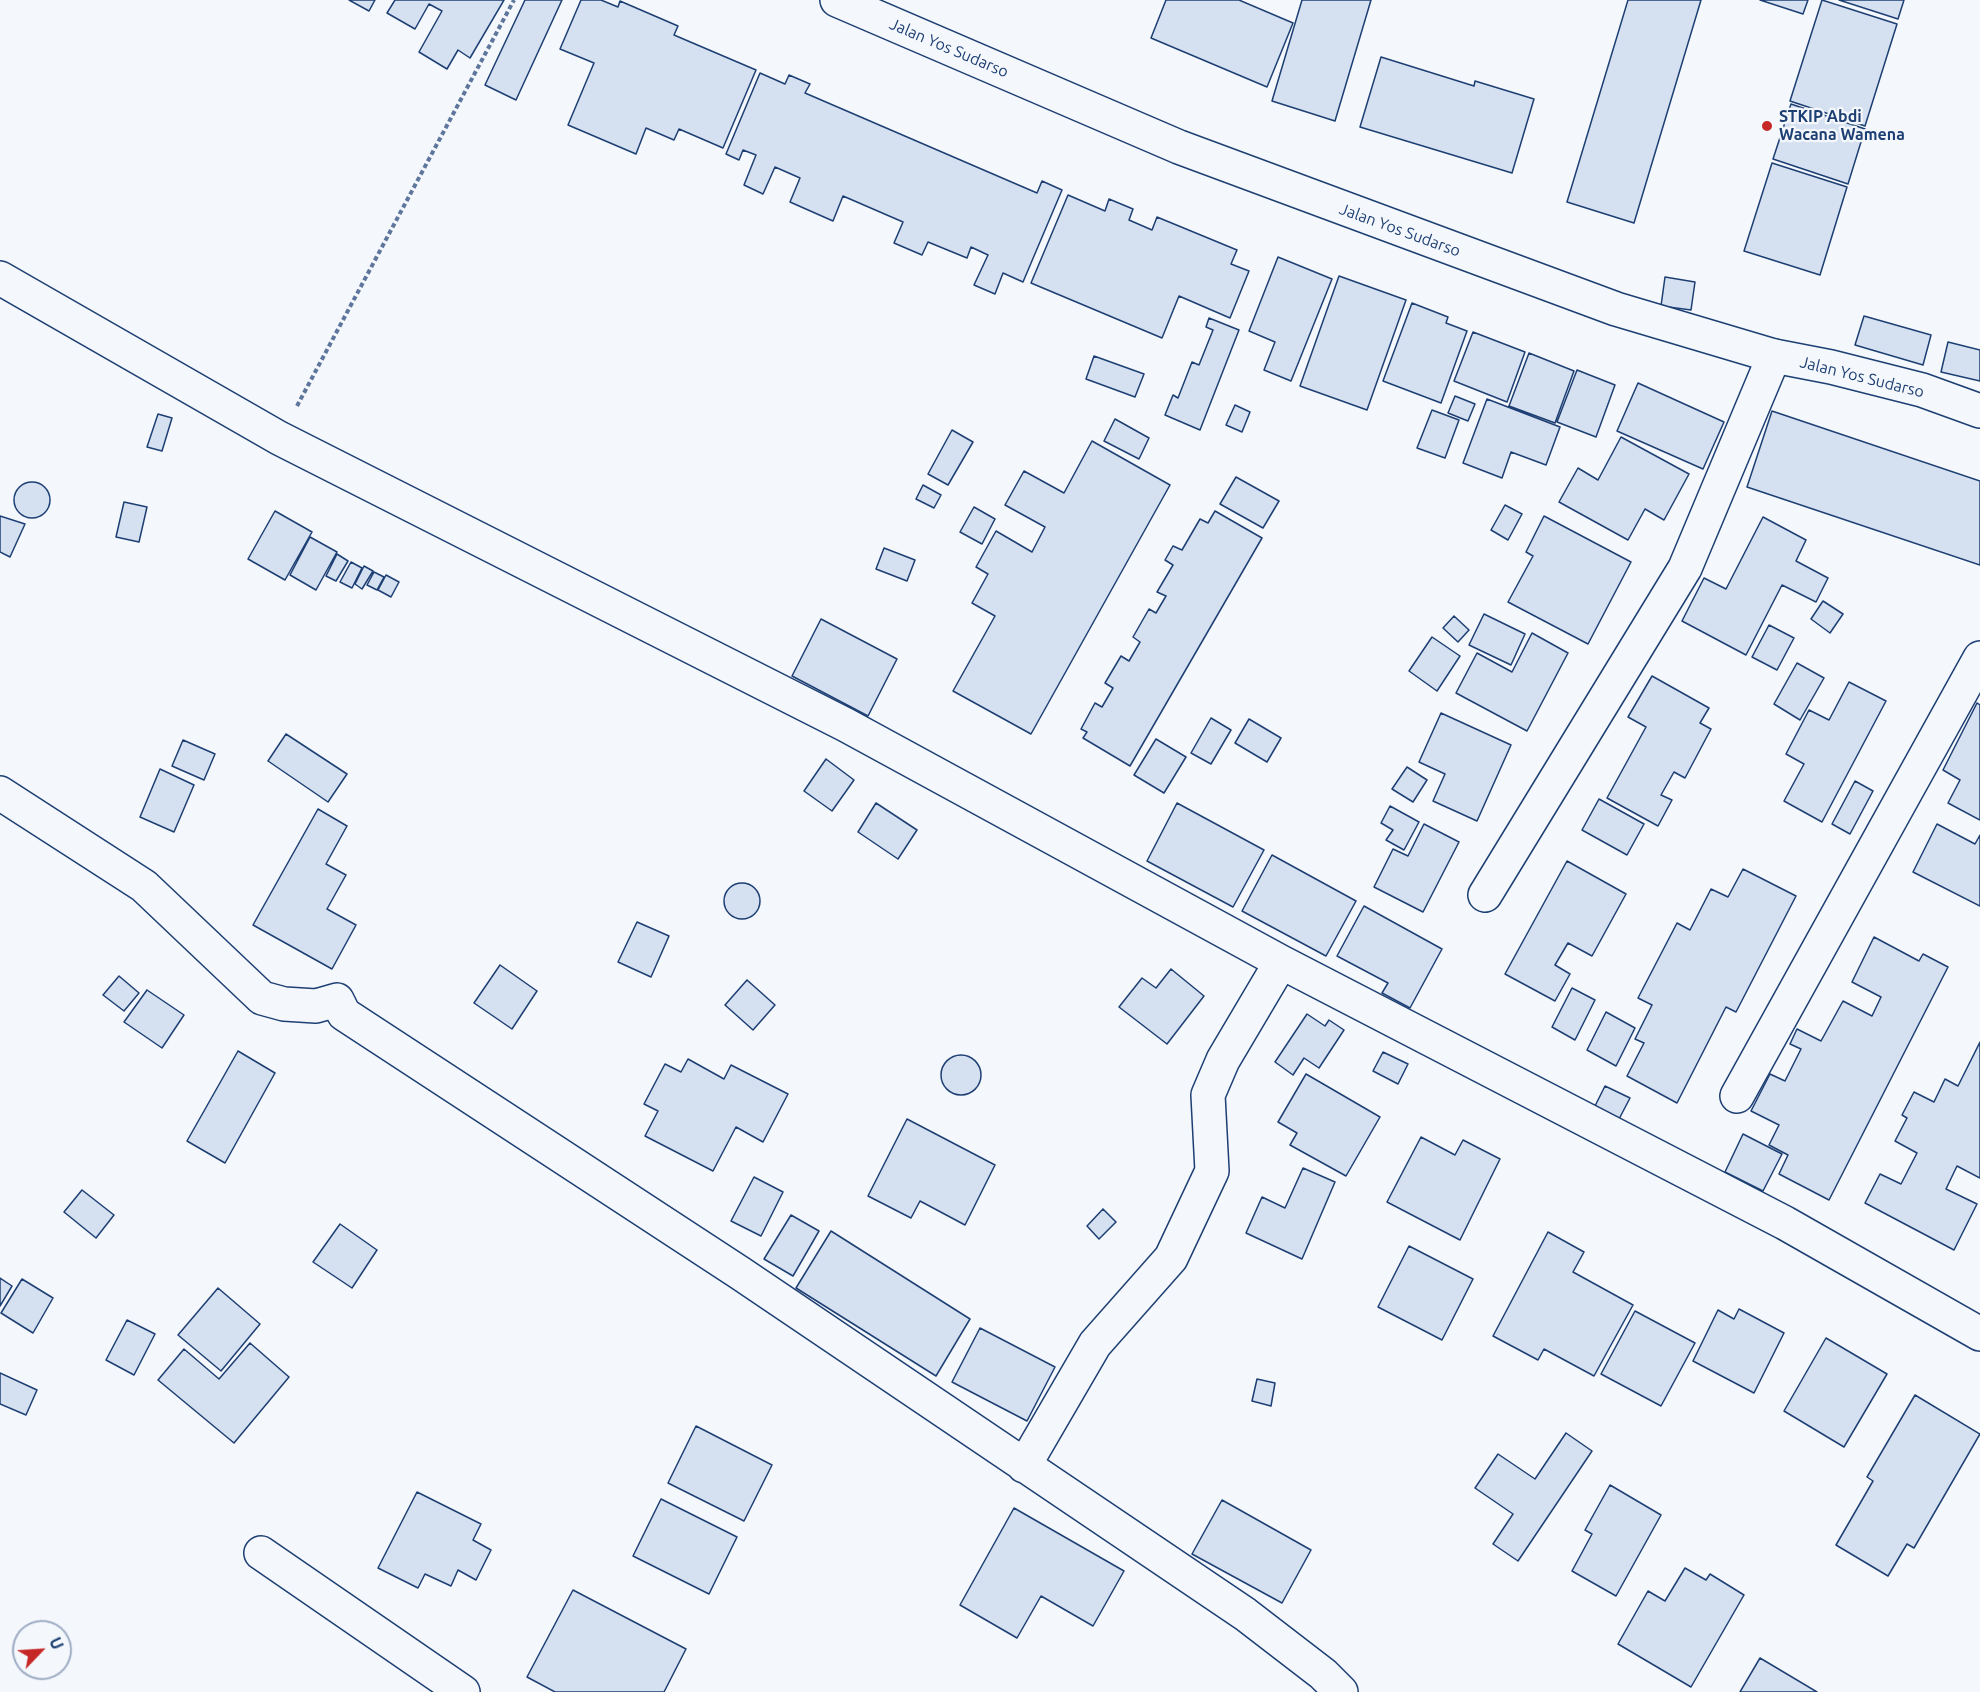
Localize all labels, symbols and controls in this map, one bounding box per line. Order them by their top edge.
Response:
street label: Jalan Yos Sudarso [887,14,1011,82]
place label: STKIP Abdi Wacana Wamena [1779,107,1905,145]
marker: STKIP Abdi Wacana Wamena [1760,119,1774,133]
street label: Jalan Yos Sudarso [1337,199,1463,261]
street label: Jalan Yos Sudarso [1798,352,1926,402]
north arrow [12,1620,72,1680]
text: U [46,1634,67,1652]

